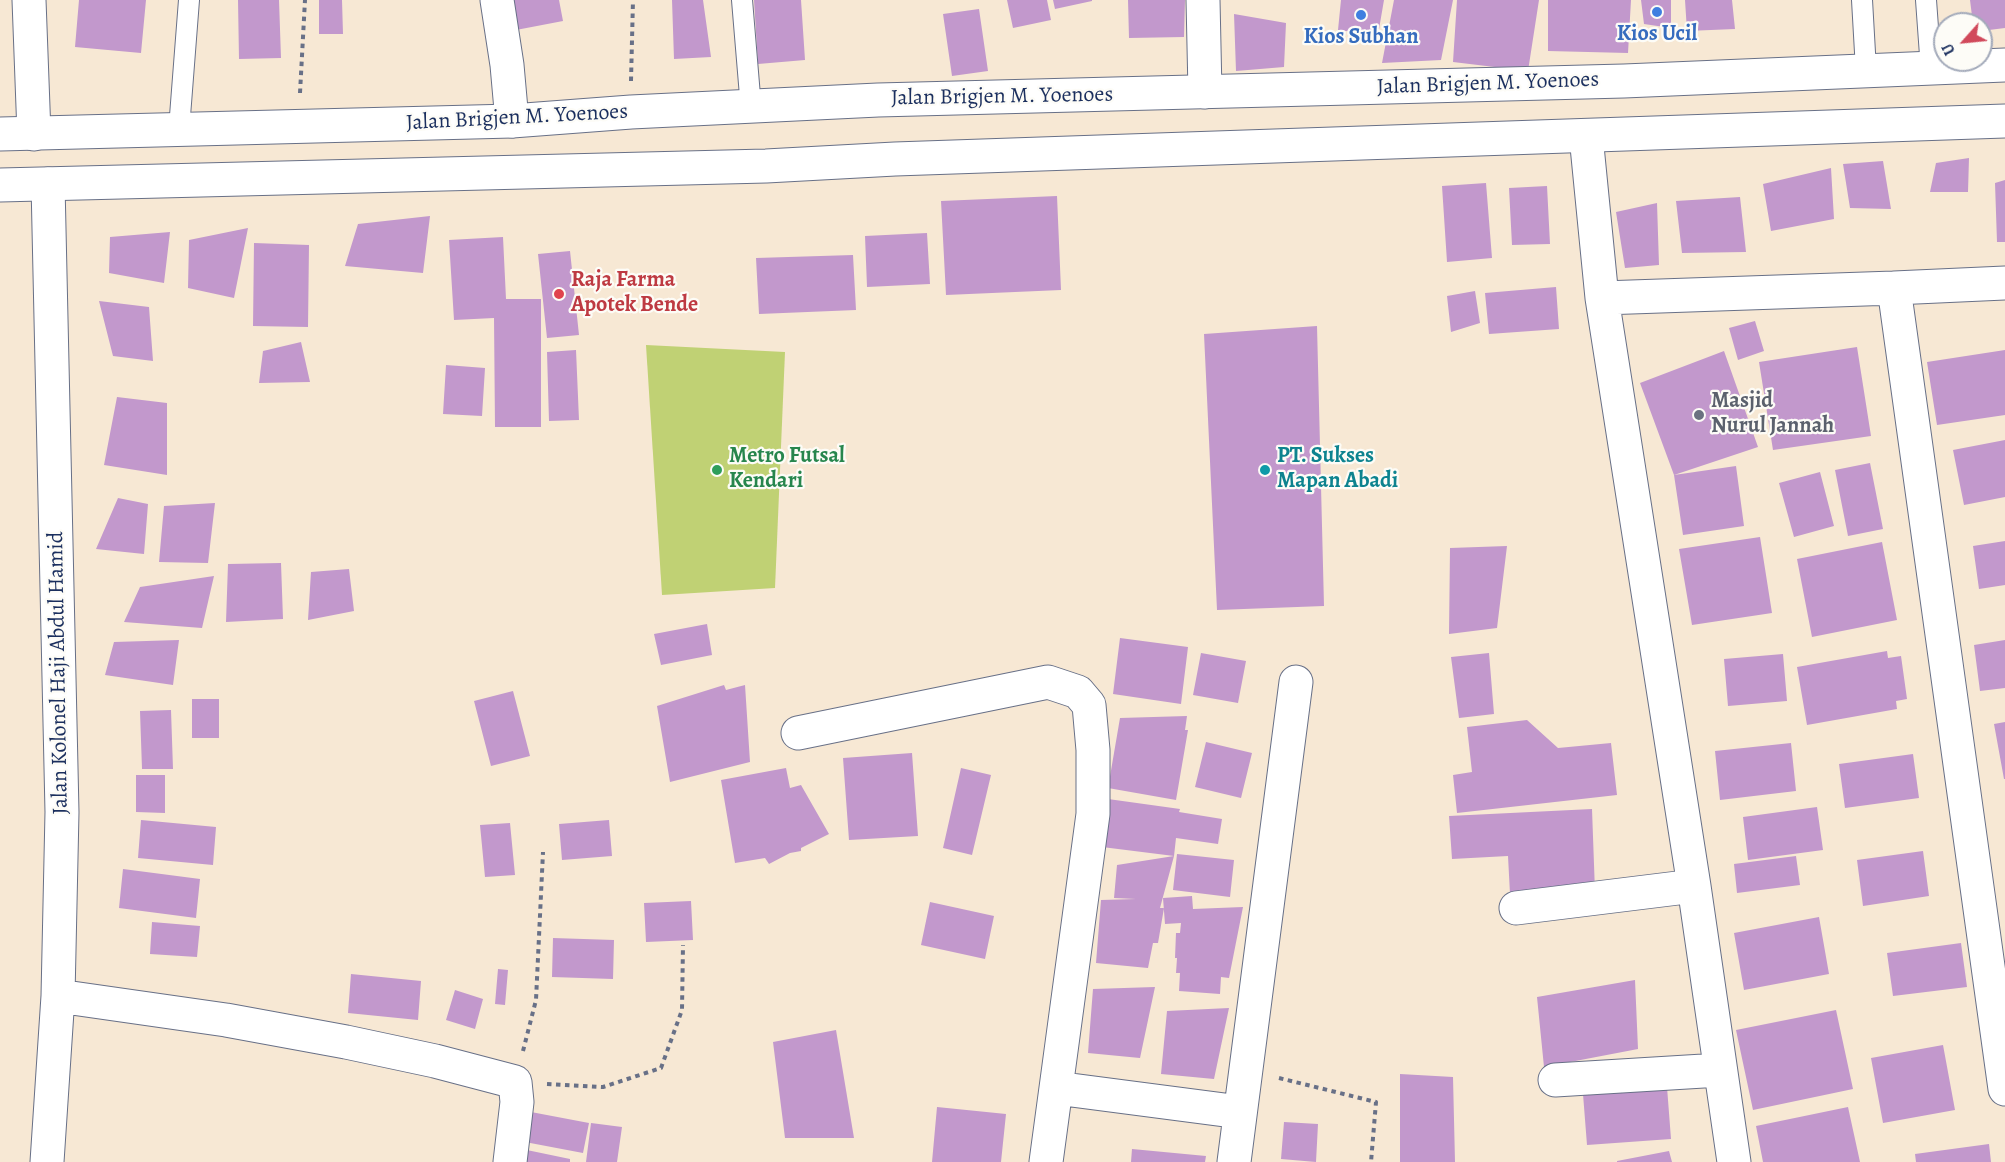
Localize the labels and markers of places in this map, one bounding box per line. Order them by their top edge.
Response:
marker: Kios Ucil [1650,5,1664,19]
marker: Kios Subhan [1354,8,1368,22]
place label: Kios Ucil [1617,22,1697,48]
place label: Kios Subhan [1303,25,1419,51]
place label: Raja Farma Apotek Bende [571,268,698,320]
marker: Raja Farma Apotek Bende [552,287,566,301]
place label: Masjid Nurul Jannah [1711,389,1834,440]
marker: Masjid Nurul Jannah [1692,408,1706,422]
place label: Metro Futsal Kendari [729,444,845,496]
place label: PT. Sukses Mapan Abadi [1277,444,1398,496]
marker: Metro Futsal Kendari [710,463,724,477]
marker: PT. Sukses Mapan Abadi [1258,463,1272,477]

